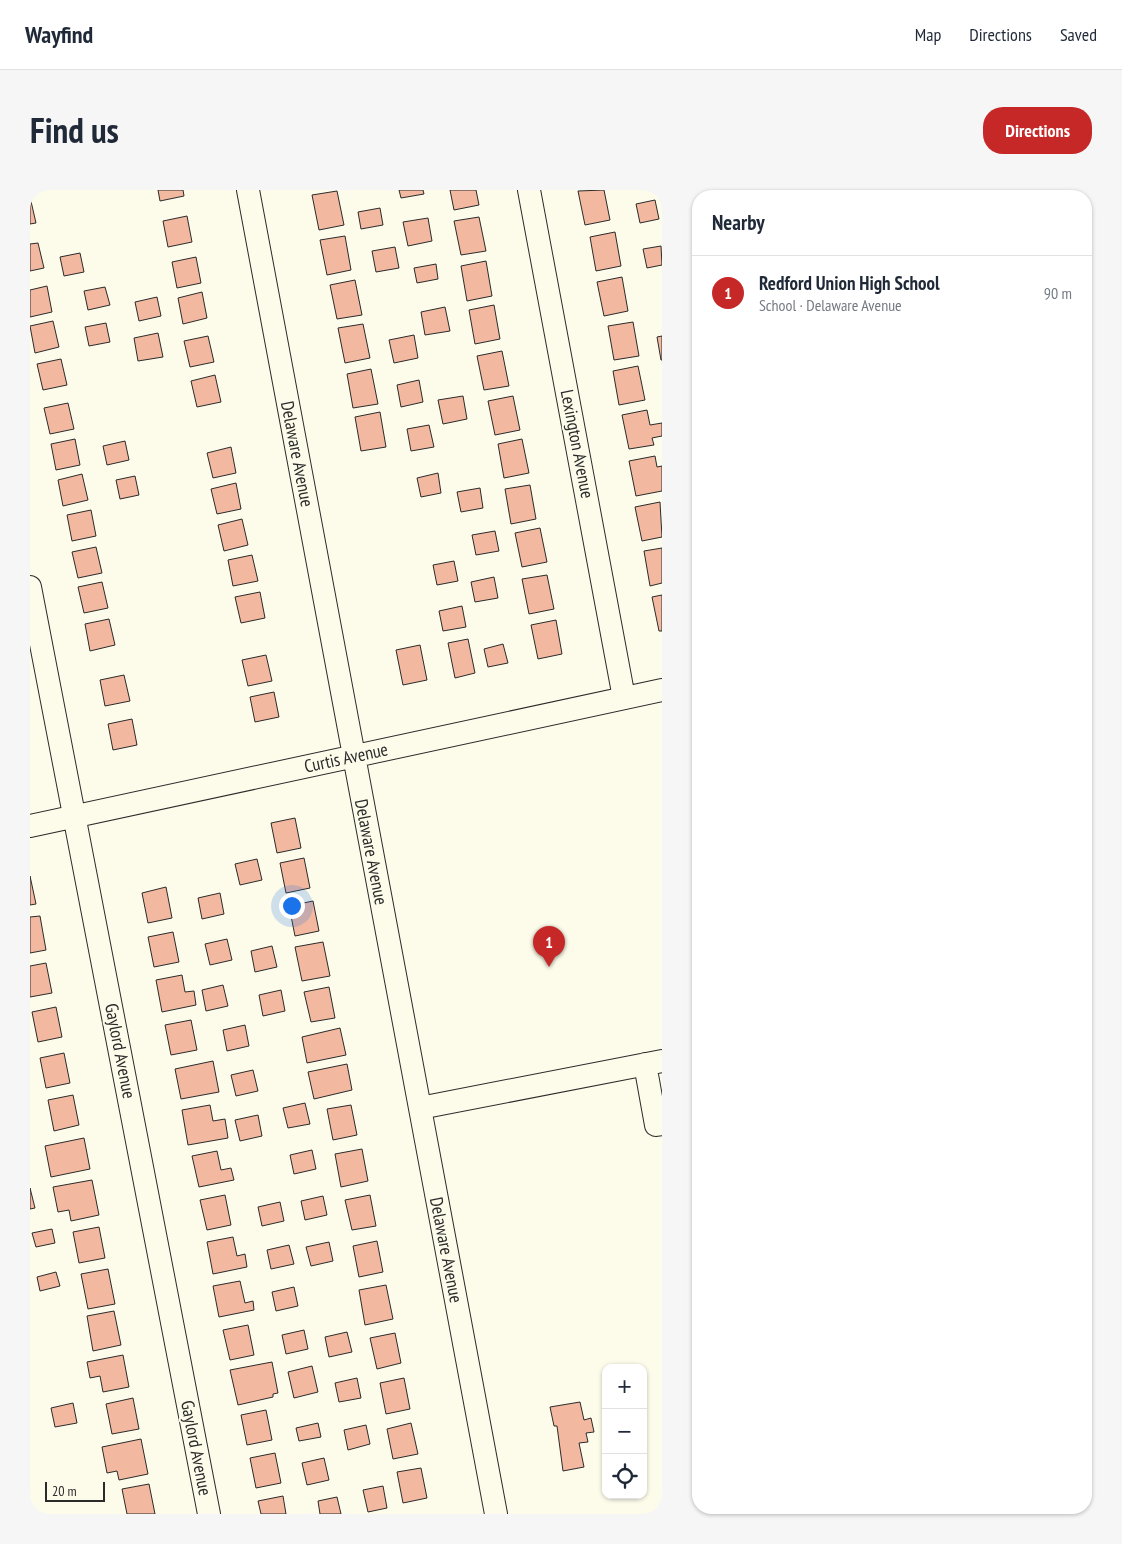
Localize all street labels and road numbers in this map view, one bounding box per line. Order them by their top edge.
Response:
street label: Lexington Avenue [556,388,599,500]
street label: Delaware Avenue [276,399,319,509]
street label: Curtis Avenue [302,737,390,778]
street label: Delaware Avenue [350,797,393,907]
street label: Gaylord Avenue [100,1001,141,1100]
street label: Delaware Avenue [425,1195,468,1305]
street label: Gaylord Avenue [176,1398,217,1497]

